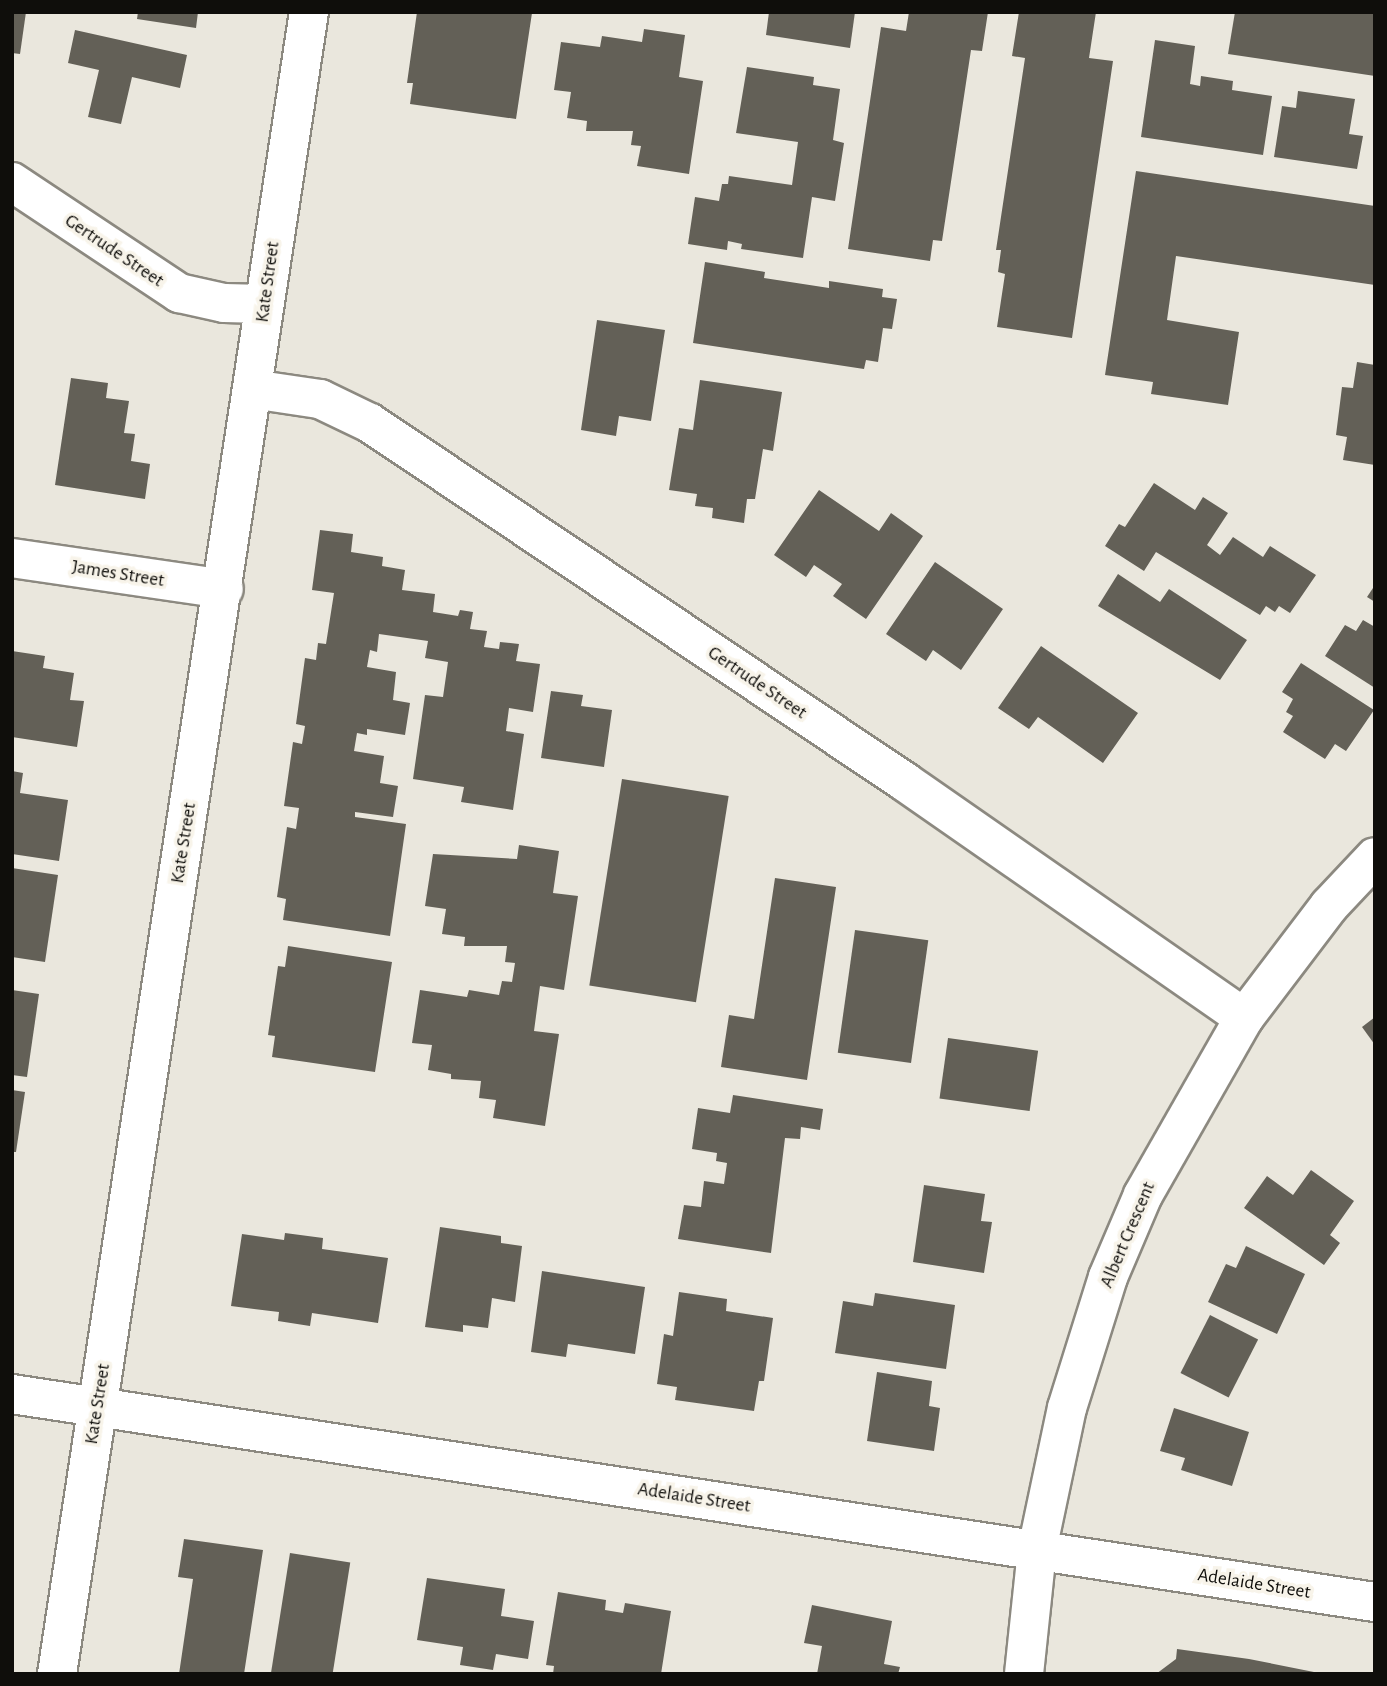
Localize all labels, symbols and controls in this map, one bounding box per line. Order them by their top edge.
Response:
street label: Gertrude Street [60,210,168,292]
street label: Kate Street [251,240,285,324]
street label: James Street [70,555,166,593]
street label: Gertrude Street [703,642,811,724]
street label: Kate Street [166,801,202,885]
street label: Albert Crescent [1095,1179,1161,1291]
street label: Kate Street [80,1362,116,1446]
street label: Adelaide Street [636,1478,752,1518]
street label: Adelaide Street [1196,1564,1312,1604]

